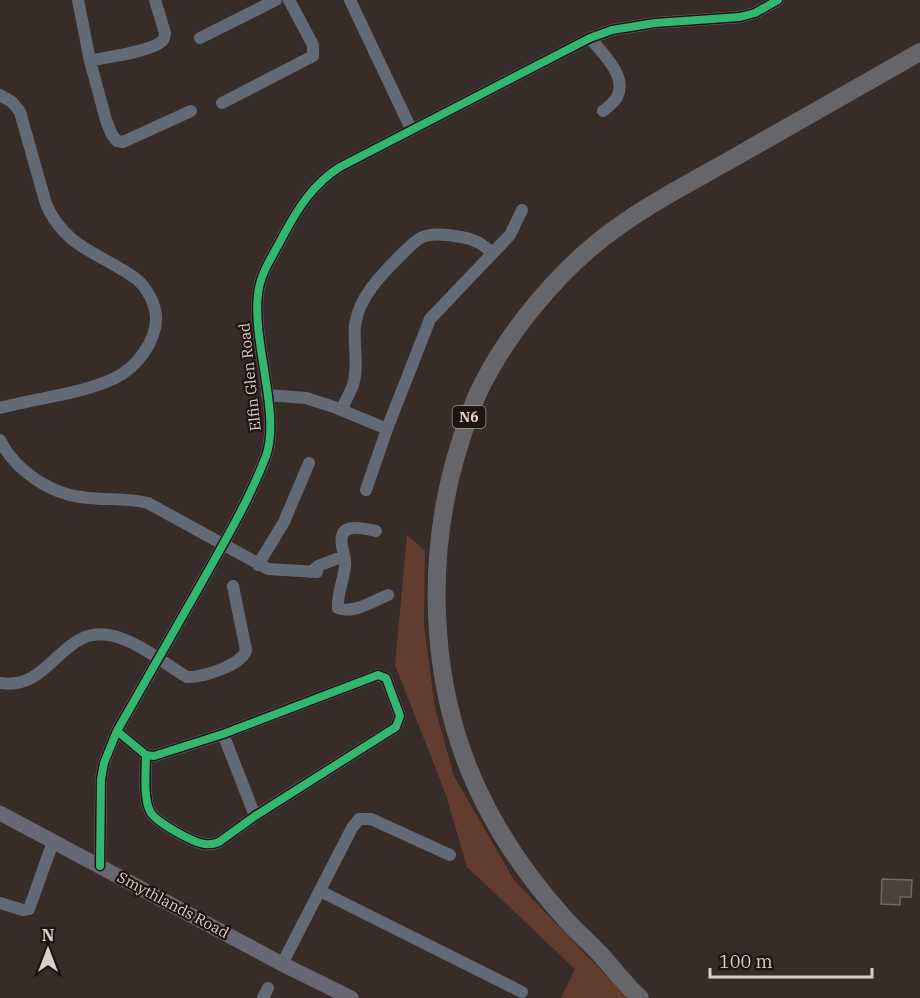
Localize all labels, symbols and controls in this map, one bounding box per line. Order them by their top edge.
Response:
street label: Elfin Glen Road [234,322,265,432]
road number: N6 [452,406,486,428]
street label: Smythlands Road [114,867,232,942]
north arrow [18,920,78,980]
text: N [42,925,54,945]
scale bar [710,941,872,979]
text: 100 m [719,950,773,973]

